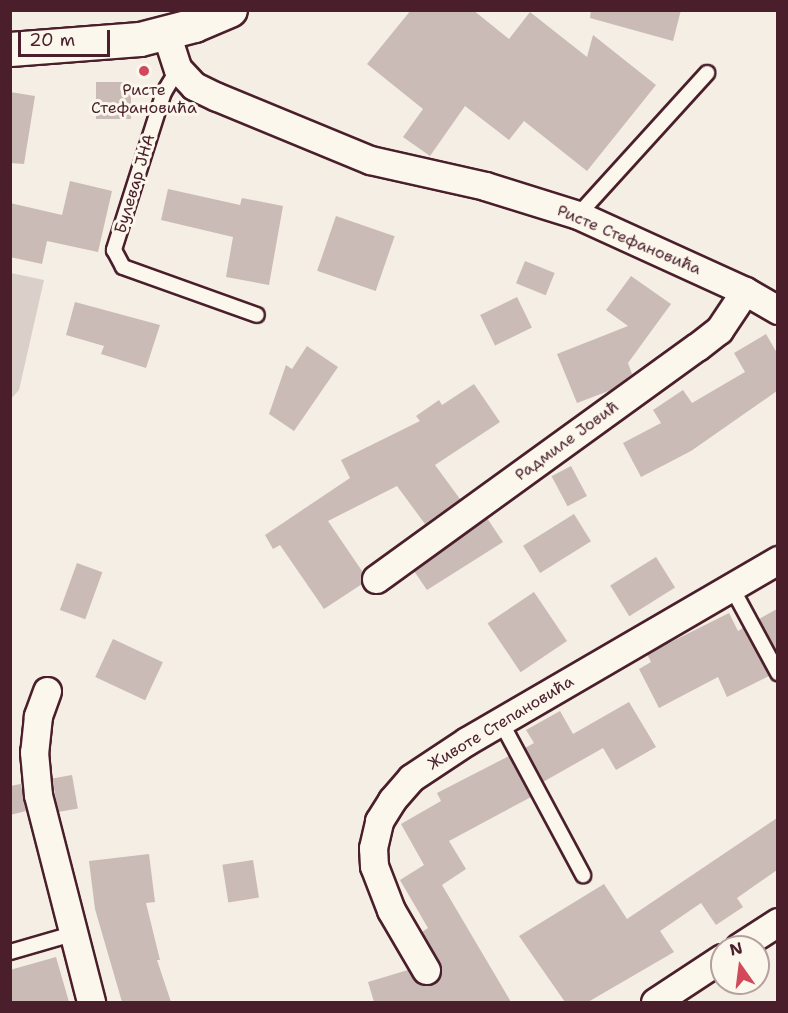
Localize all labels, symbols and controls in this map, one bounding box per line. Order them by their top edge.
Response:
scale bar [21,18,112,56]
text: 20 m [29,28,75,52]
marker: Ристе Стефановића [137,64,151,78]
place label: Ристе Стефановића [91,80,197,118]
street label: Булевар ЈНА [111,132,159,236]
street label: Ристе Стефановића [554,201,704,279]
street label: Радмиле Јовић [511,397,623,485]
street label: Животе Степановића [425,672,577,774]
north arrow [710,935,770,995]
text: N [727,937,745,961]

